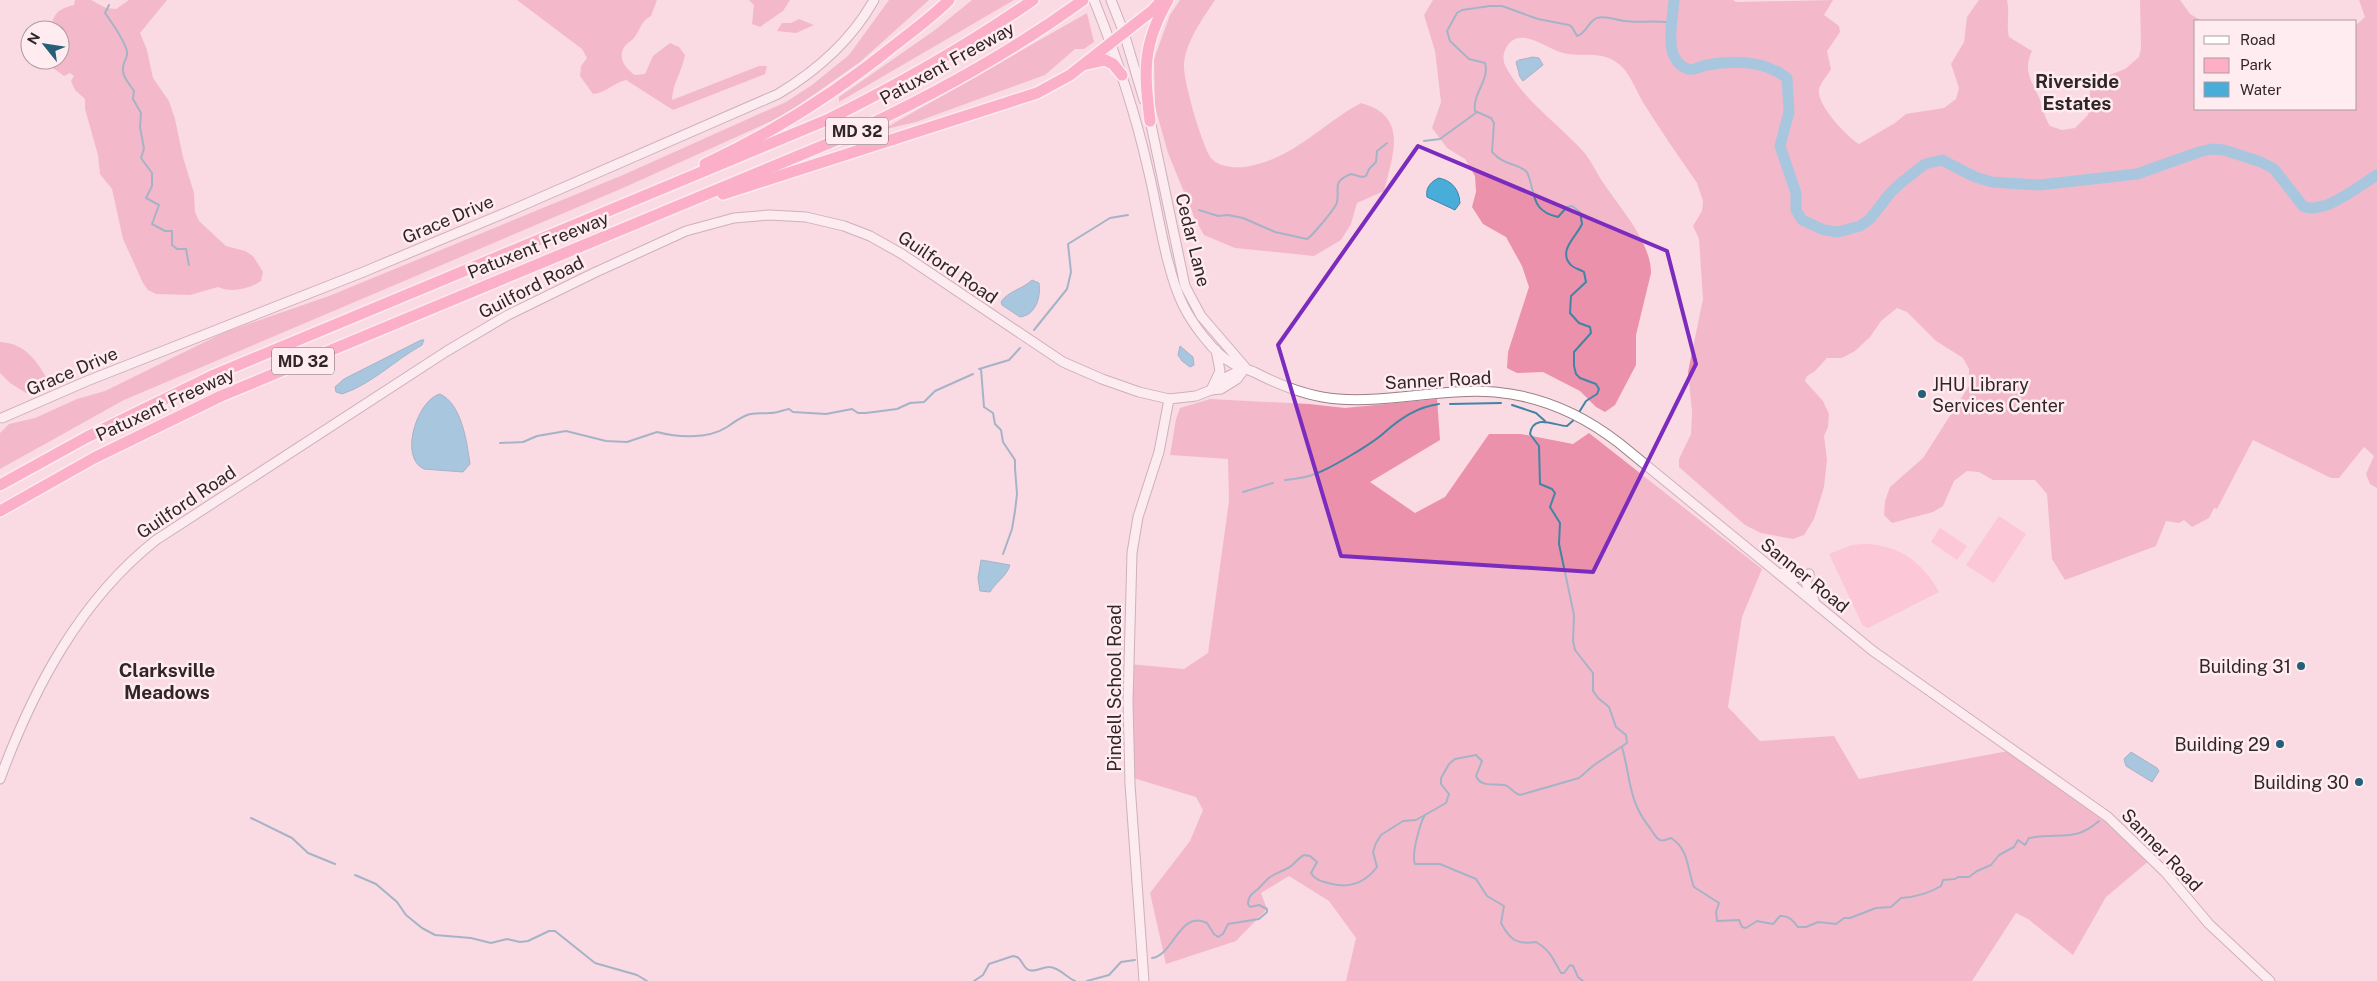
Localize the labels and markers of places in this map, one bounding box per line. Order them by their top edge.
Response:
place label: JHU Library Services Center [1932,374,2065,416]
marker: JHU Library Services Center [1916,388,1928,400]
place label: Building 31 [2199,656,2291,677]
marker: Building 31 [2295,660,2307,672]
place label: Building 29 [2174,734,2270,755]
marker: Building 29 [2274,738,2286,750]
place label: Building 30 [2253,772,2349,793]
marker: Building 30 [2353,776,2365,788]

